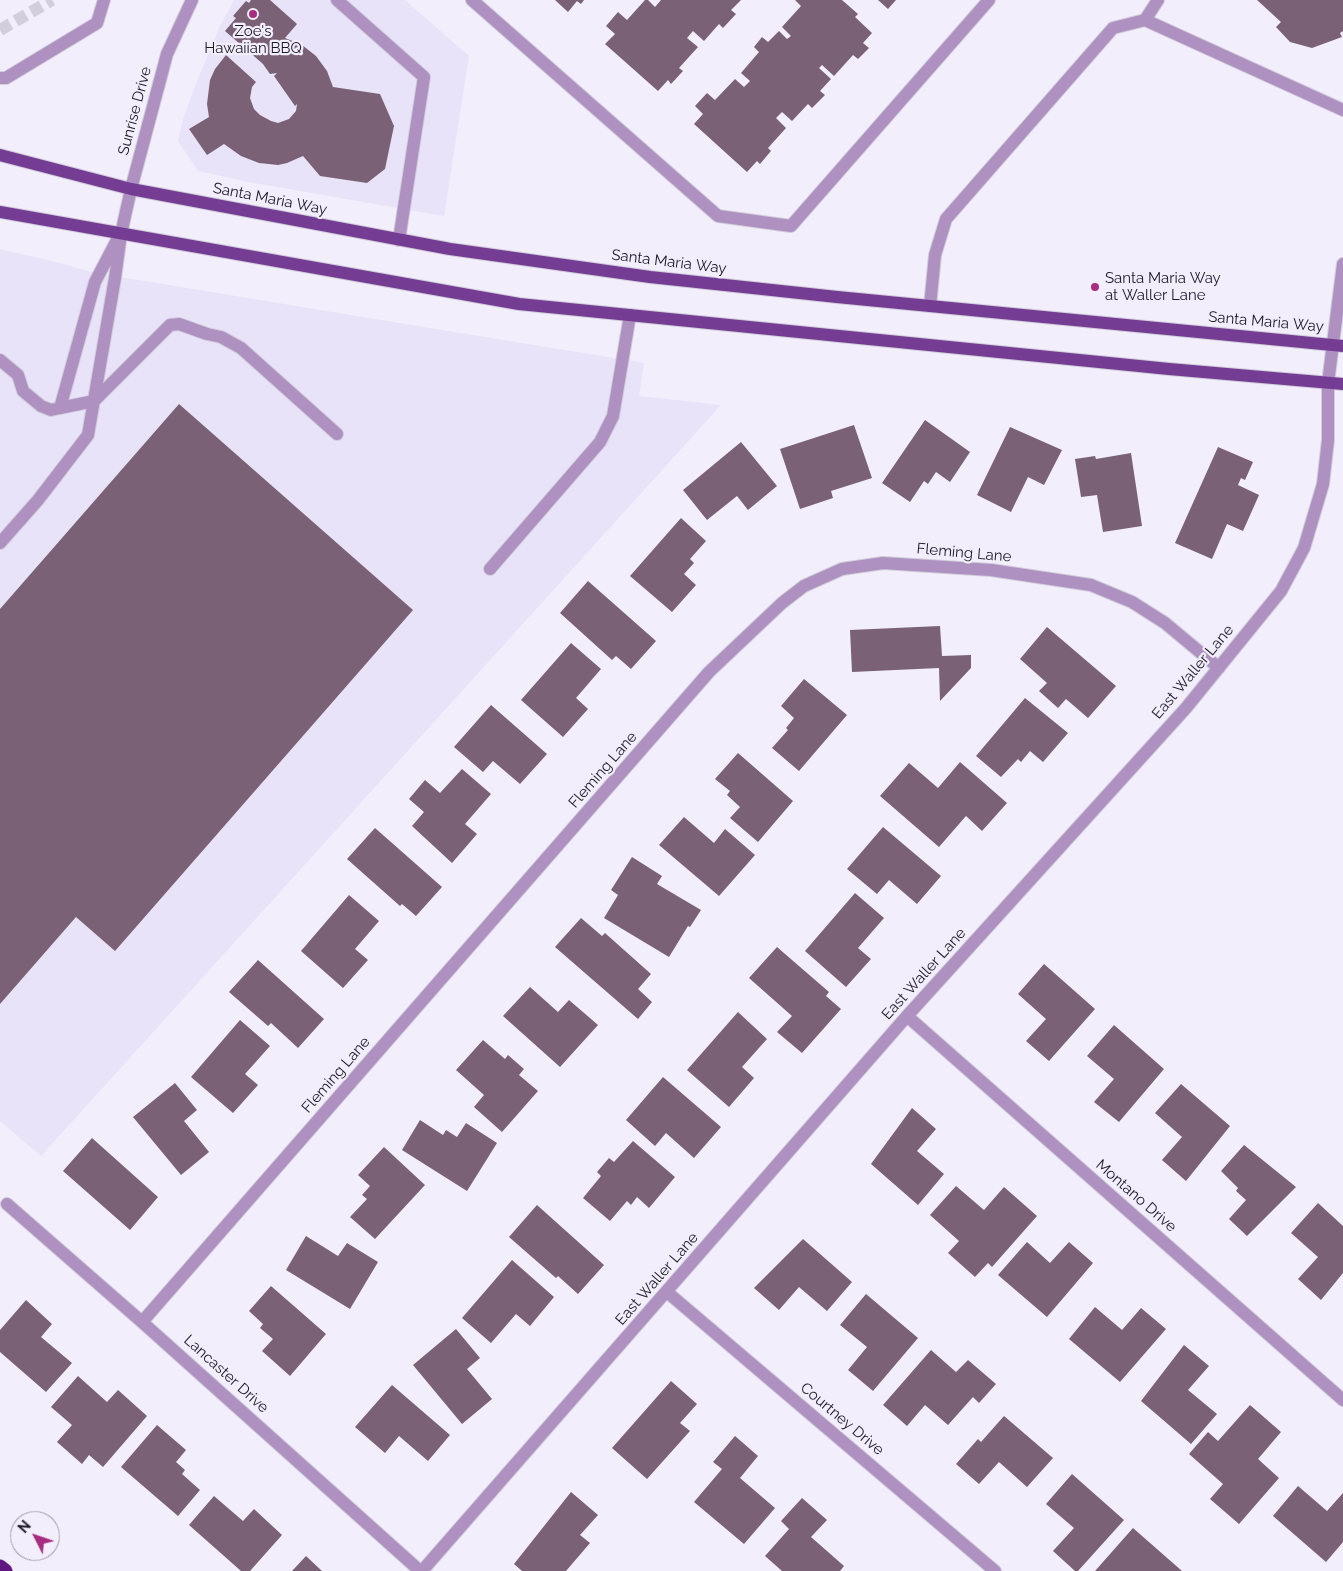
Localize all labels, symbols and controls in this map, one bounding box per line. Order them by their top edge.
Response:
marker: Zoe's Hawaiian BBQ [247,8,259,20]
place label: Zoe's Hawaiian BBQ [204,22,302,57]
street label: Sunrise Drive [115,65,155,157]
street label: Santa Maria Way [211,179,329,219]
street label: Santa Maria Way [610,246,728,278]
place label: Santa Maria Way at Waller Lane [1105,269,1221,304]
marker: Santa Maria Way at Waller Lane [1089,281,1101,293]
street label: Santa Maria Way [1208,308,1324,336]
street label: Fleming Lane [916,540,1012,566]
street label: East Waller Lane [1149,621,1237,723]
street label: Fleming Lane [565,728,641,812]
street label: East Waller Lane [878,925,970,1023]
street label: Fleming Lane [298,1033,374,1117]
street label: Montano Drive [1092,1156,1180,1236]
street label: East Waller Lane [612,1229,702,1329]
street label: Lancaster Drive [180,1331,272,1417]
street label: Courtney Drive [797,1379,887,1459]
north arrow [10,1511,60,1561]
text: N [15,1518,34,1536]

